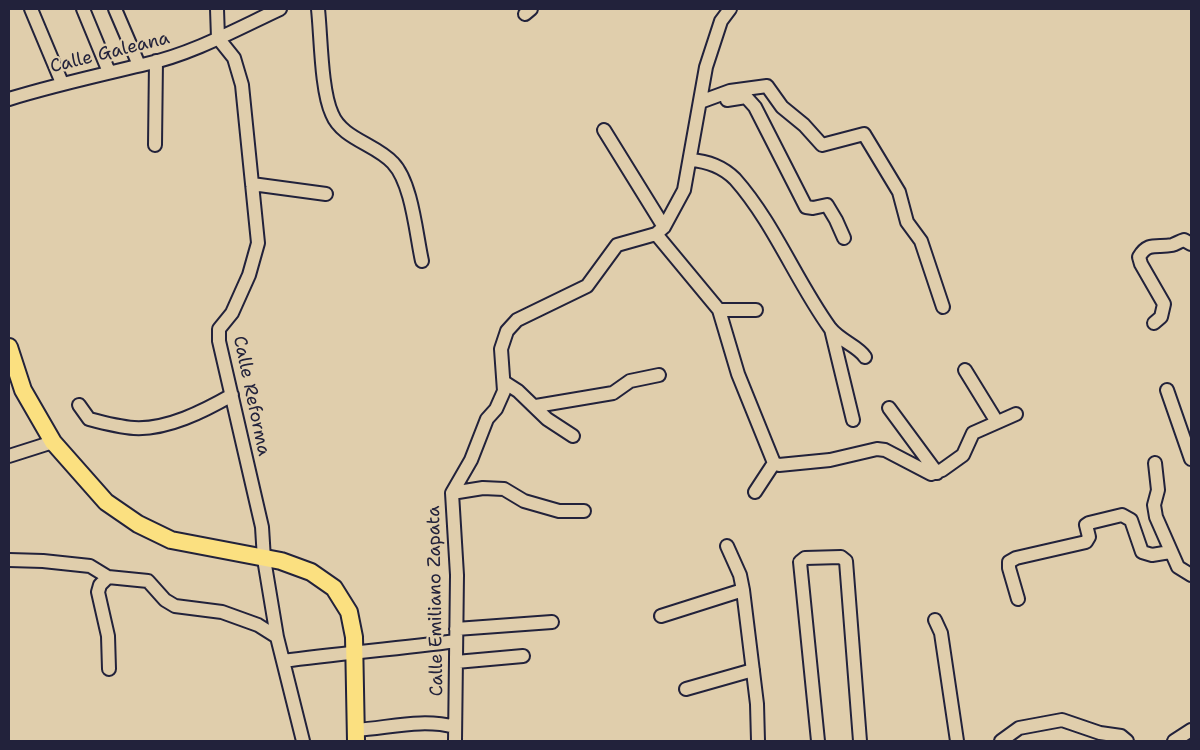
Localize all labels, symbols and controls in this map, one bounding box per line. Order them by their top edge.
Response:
street label: Calle Galeana [48,28,172,78]
street label: Calle Reforma [228,334,274,458]
street label: Calle Emiliano Zapata [424,505,448,697]

